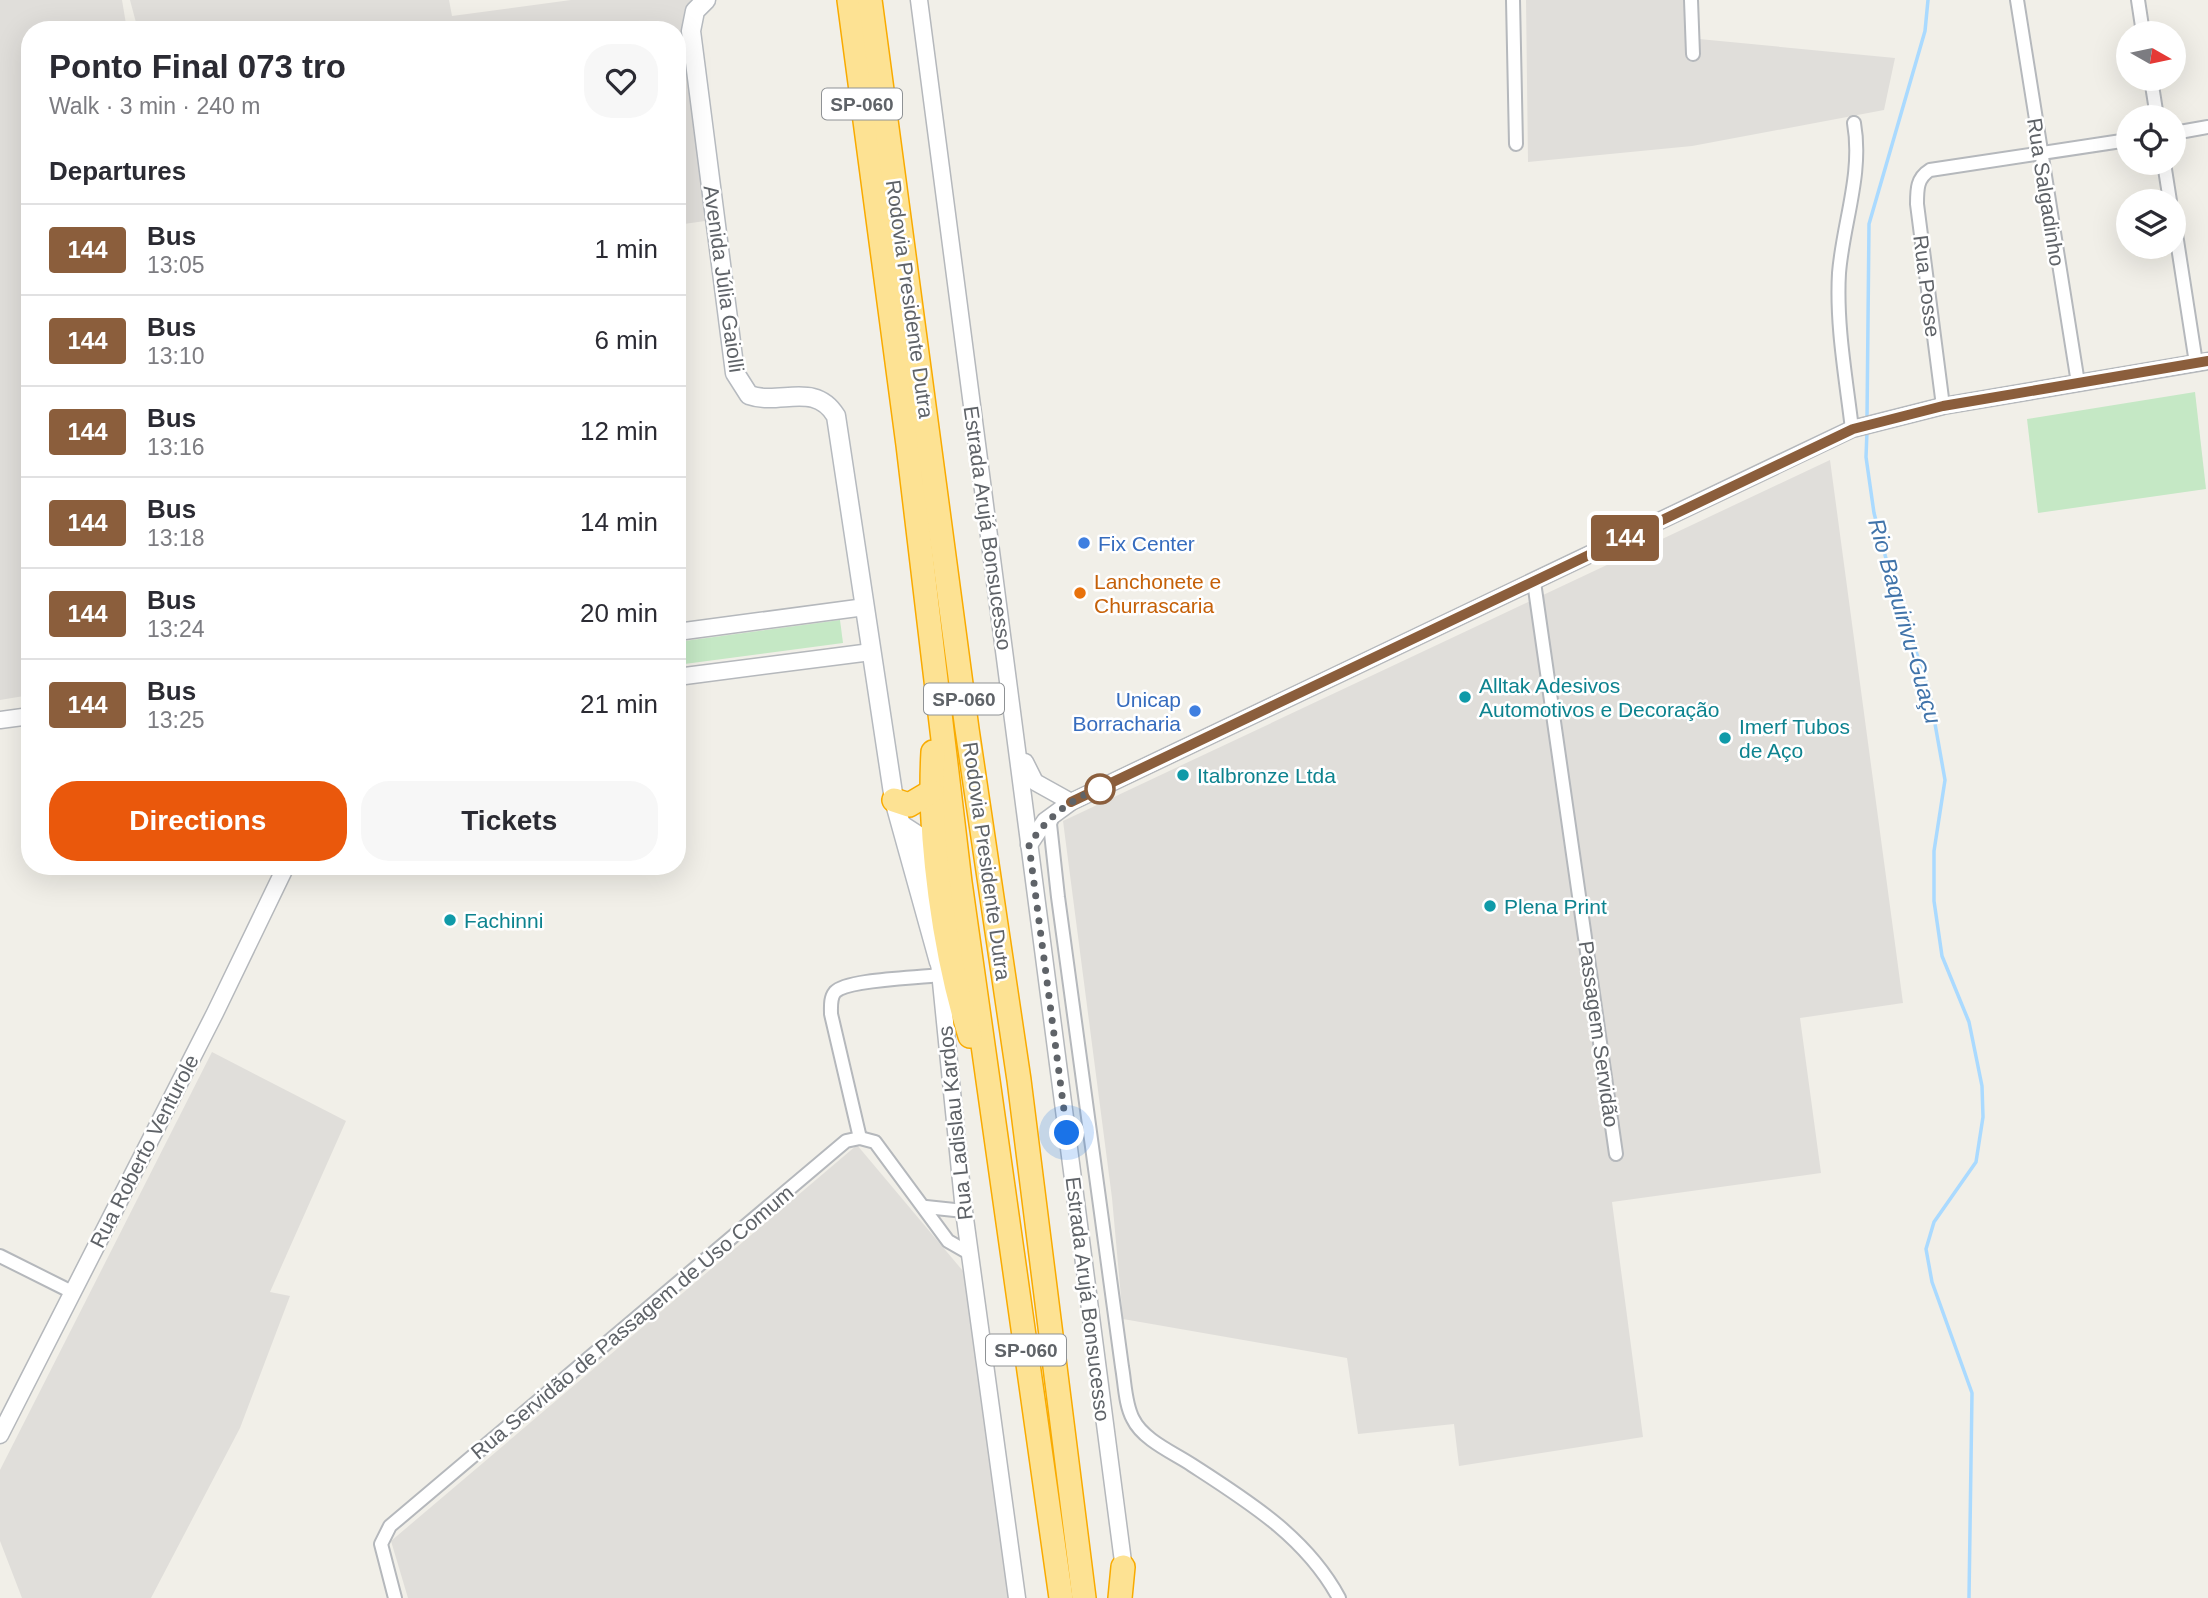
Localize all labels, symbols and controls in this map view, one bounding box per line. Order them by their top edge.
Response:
north arrow [2116,21,2186,91]
map controls [2116,21,2186,259]
button: heart [584,44,658,118]
text: Ponto Final 073 tro [49,48,346,85]
road number: SP-060 [822,88,902,120]
text: Walk · 3 min · 240 m [49,93,260,119]
button: locate [2116,105,2186,175]
street label: Rua Salgadinho [2023,116,2069,268]
text: Departures [49,156,186,186]
street label: Rodovia Presidente Dutra [882,178,938,420]
street label: Avenida Júlia Gaiolli [699,184,749,374]
button: layers [2116,189,2186,259]
text: Bus [147,221,196,251]
text: 1 min [594,234,658,264]
street label: Rua Posse [1909,234,1945,338]
text: 144 [67,236,108,263]
text: 13:05 [147,252,205,278]
text: Bus [147,312,196,342]
text: 6 min [594,325,658,355]
text: 144 [67,327,108,354]
text: 13:10 [147,343,205,369]
text: Bus [147,403,196,433]
street label: Estrada Arujá Bonsucesso [959,404,1017,652]
text: 12 min [580,416,658,446]
text: 144 [67,418,108,445]
text: 13:16 [147,434,205,460]
text: Bus [147,494,196,524]
text: 14 min [580,507,658,537]
text: 144 [67,509,108,536]
line badge: 144 [1585,515,1665,561]
water label: Rio Baquirivu-Guaçu [1863,515,1947,727]
text: 144 [1605,524,1645,551]
text: 13:18 [147,525,205,551]
place label: Fix Center [1098,532,1195,555]
marker: Fix Center [1076,535,1092,551]
place label: Lanchonete e Churrascaria [1094,570,1221,617]
text: Bus [147,585,196,615]
marker: Lanchonete e Churrascaria [1072,585,1088,601]
text: 20 min [580,598,658,628]
text: 144 [67,600,108,627]
text: 13:24 [147,616,205,642]
place label: Alltak Adesivos Automotivos e Decoração [1479,674,1719,721]
text: Bus [147,676,196,706]
road number: SP-060 [924,684,1004,714]
place label: Unicap Borracharia [1072,688,1181,735]
text: 21 min [580,689,658,719]
marker: Alltak Adesivos Automotivos e Decoração [1457,689,1473,705]
text: 144 [67,691,108,718]
marker: Unicap Borracharia [1187,703,1203,719]
text: 13:25 [147,707,205,733]
place label: Imerf Tubos de Aço [1739,715,1850,762]
marker: Imerf Tubos de Aço [1717,730,1733,746]
street label: Rodovia Presidente Dutra [959,740,1015,982]
place label: Italbronze Ltda [1197,764,1336,787]
marker: Italbronze Ltda [1175,767,1191,783]
unlabelled marker [1085,774,1115,804]
button: Directions [49,781,347,861]
button: Tickets [361,781,658,861]
place label: Plena Print [1504,895,1607,918]
marker: Plena Print [1482,898,1498,914]
place label: Fachinni [464,909,543,932]
marker: Fachinni [442,912,458,928]
street label: Passagem Servidão [1575,939,1623,1129]
street label: Rua Ladislau Kardos [933,1025,977,1221]
street label: Rua Roberto Venturole [85,1051,203,1251]
your location [1049,1115,1084,1150]
street label: Estrada Arujá Bonsucesso [1062,1175,1114,1423]
street label: Rua Servidão de Passagem de Uso Comum [466,1180,798,1464]
road number: SP-060 [986,1334,1066,1366]

